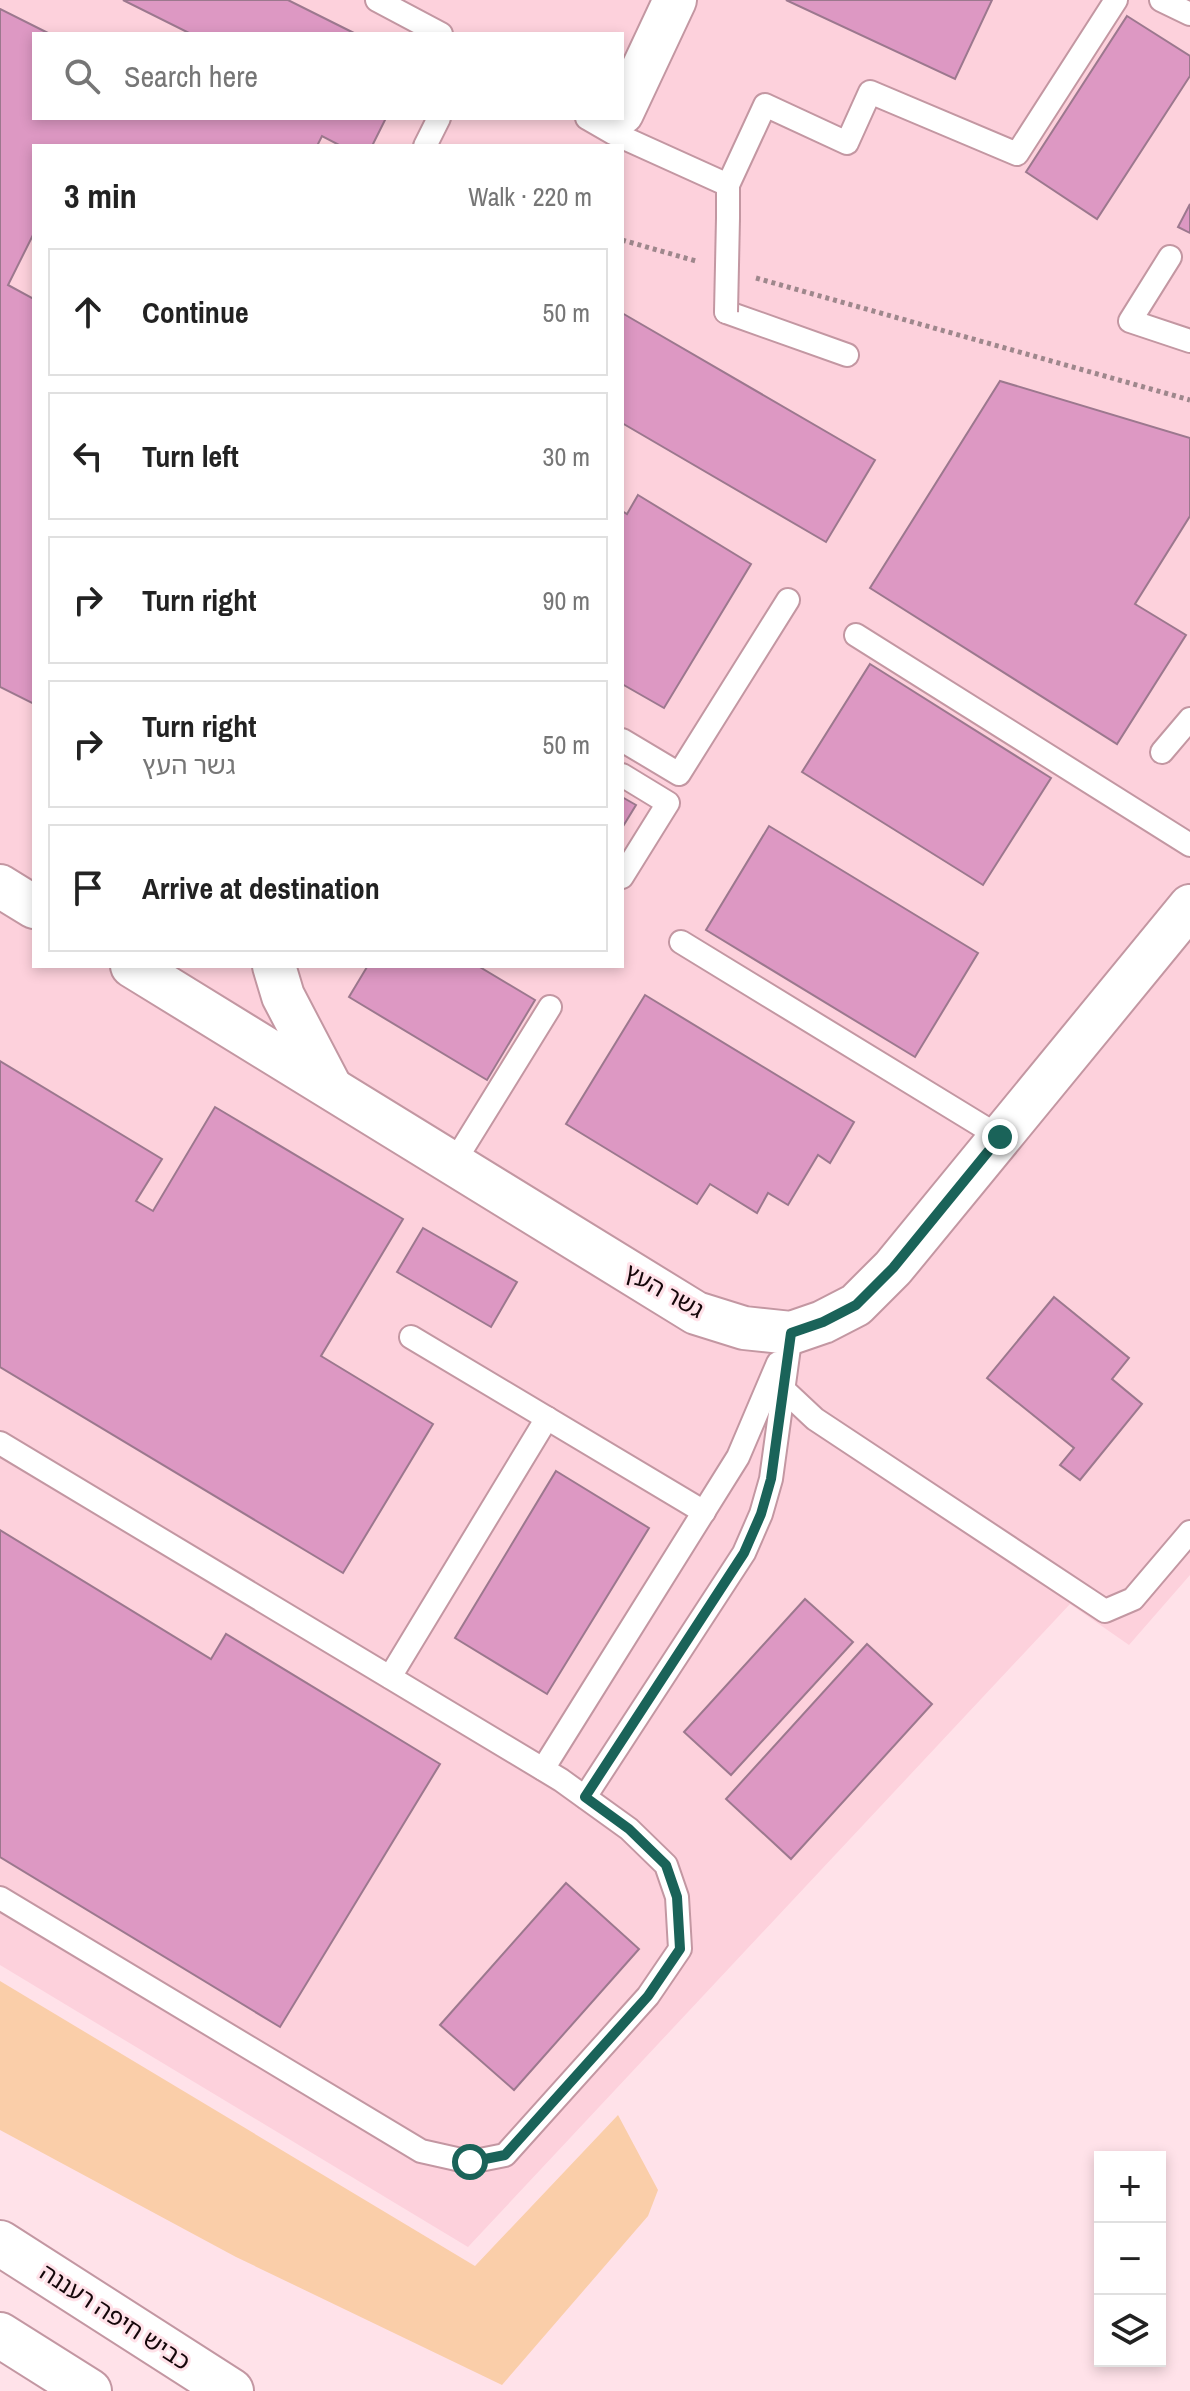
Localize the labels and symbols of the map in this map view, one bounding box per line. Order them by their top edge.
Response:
route end [982,1119,1018,1155]
street label: גשר העץ [619,1255,710,1325]
route start [452,2144,488,2180]
street label: כביש חיפה רעננה [34,2255,197,2377]

